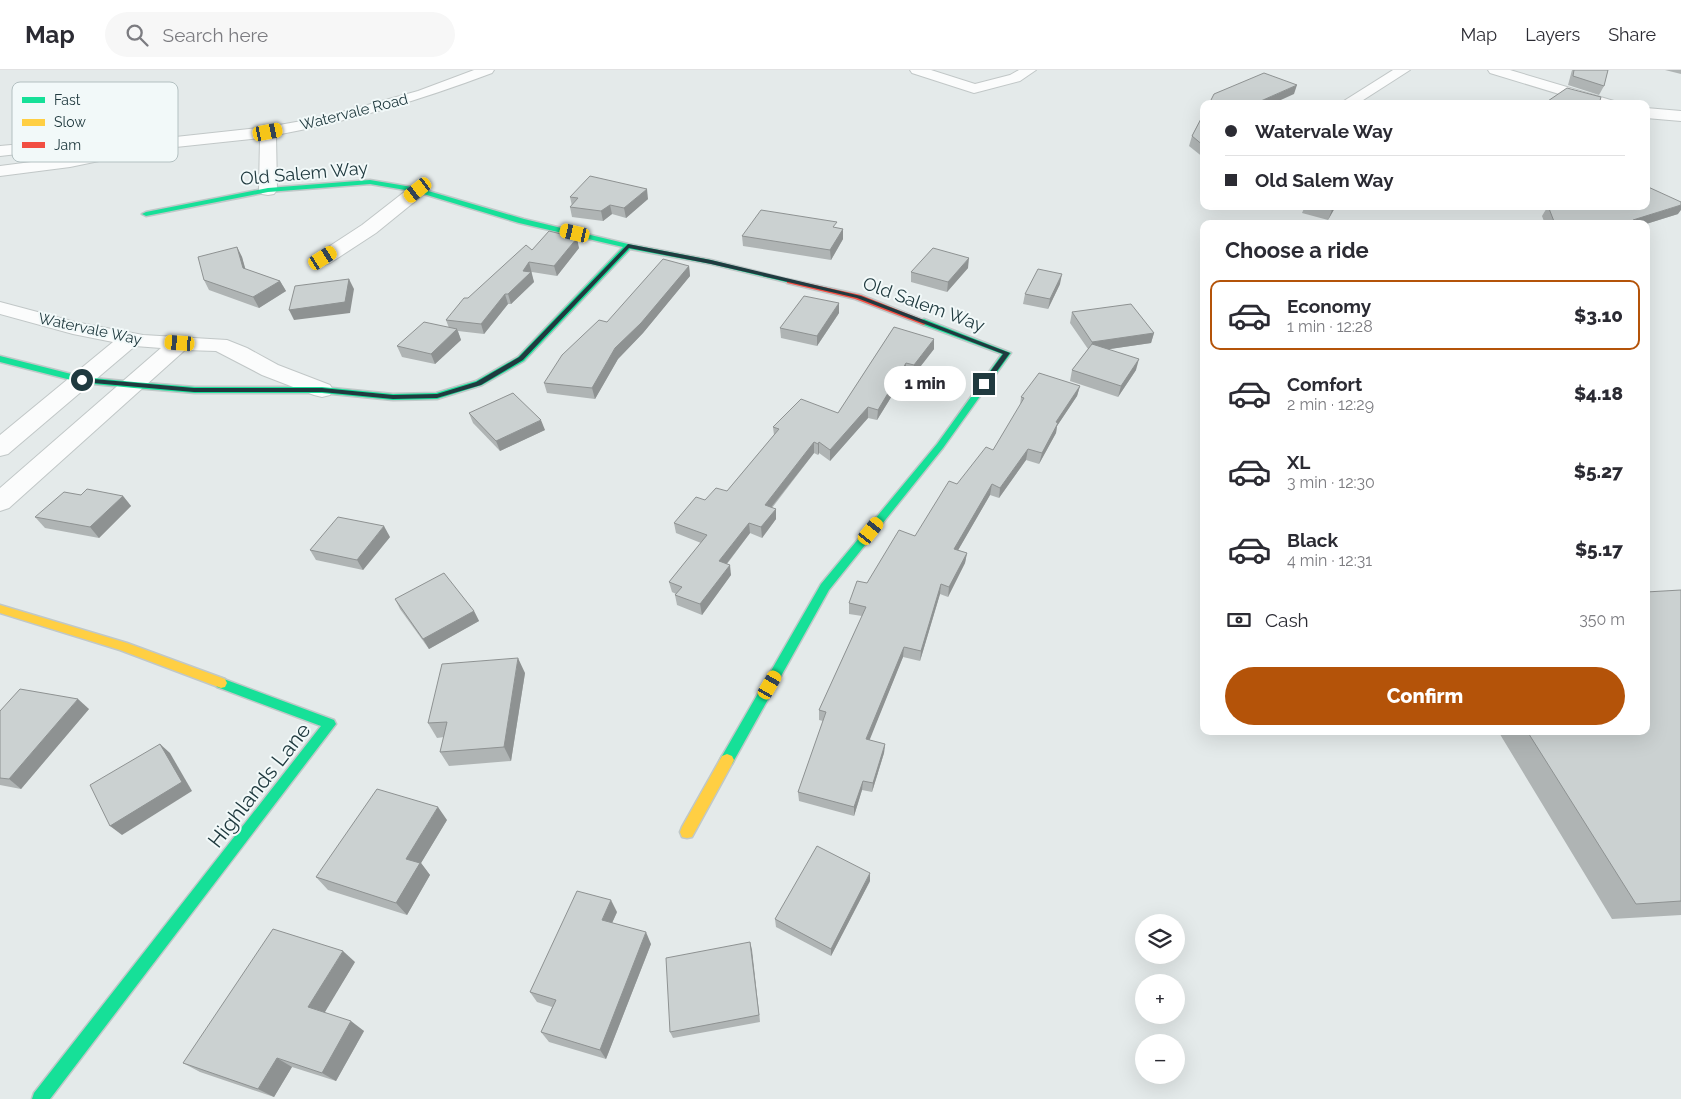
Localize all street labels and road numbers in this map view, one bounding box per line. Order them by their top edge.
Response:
street label: Watervale Road [298,90,410,134]
street label: Old Salem Way [239,157,369,189]
street label: Old Salem Way [860,272,988,336]
street label: Watervale Way [37,309,143,349]
street label: Highlands Lane [203,718,315,852]

